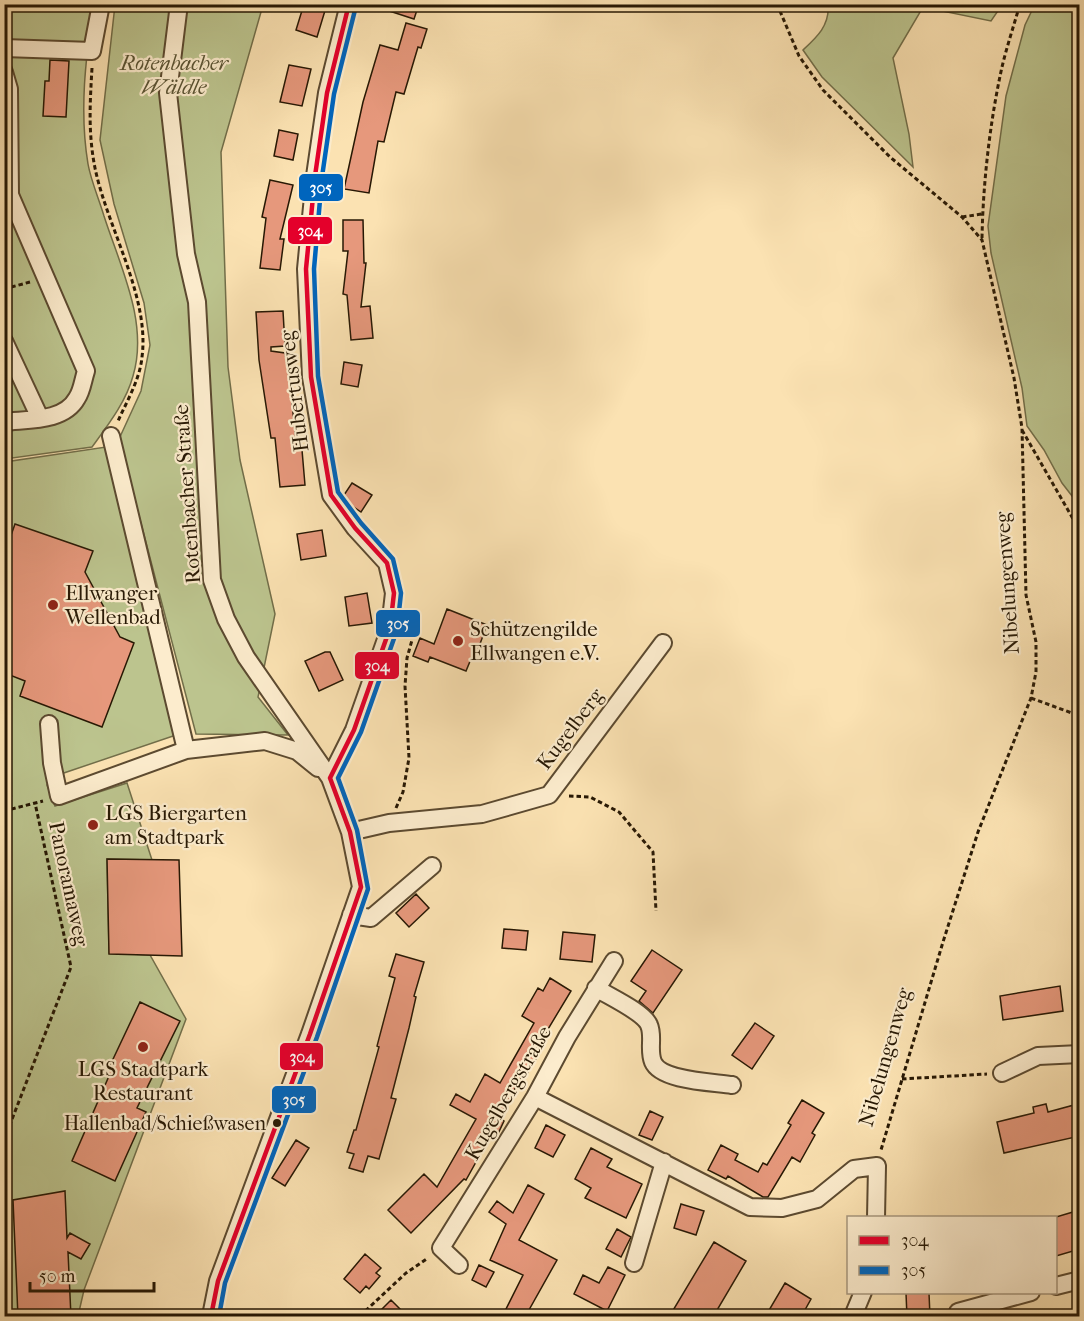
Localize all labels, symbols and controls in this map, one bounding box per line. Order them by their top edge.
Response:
park label: Rotenbacher Wäldle [118,51,229,99]
line badge: 305 [298,173,344,202]
text: 305 [310,178,332,198]
line badge: 304 [287,216,333,245]
text: 304 [298,221,324,241]
street label: Hubertusweg [275,328,313,453]
street label: Rotenbacher Straße [169,404,205,584]
street label: Nibelungenweg [990,510,1024,655]
place label: Ellwanger Wellenbad [64,581,161,629]
marker: Ellwanger Wellenbad [46,598,60,612]
line badge: 305 [375,609,421,638]
text: 305 [387,614,409,634]
place label: Schützengilde Ellwangen e.V. [470,617,599,665]
marker: Schützengilde Ellwangen e.V. [451,634,465,648]
line badge: 304 [354,651,400,680]
text: 304 [365,656,391,676]
street label: Kugelberg [532,683,609,774]
place label: LGS Biergarten am Stadtpark [105,801,247,849]
marker: LGS Biergarten am Stadtpark [86,818,100,832]
street label: Panoramaweg [44,819,94,949]
street label: Nibelungenweg [854,984,916,1129]
street label: Kugelbergstraße [460,1022,556,1164]
marker: LGS Stadtpark Restaurant [136,1040,150,1054]
line badge: 304 [279,1042,324,1071]
text: 304 [290,1047,316,1067]
place label: LGS Stadtpark Restaurant [78,1057,208,1105]
line badge: 305 [271,1085,317,1114]
text: 305 [283,1090,305,1110]
place label: Hallenbad/Schießwasen [64,1112,266,1135]
marker: Hallenbad/Schießwasen [271,1117,283,1129]
legend [847,1216,1057,1294]
text: 304 [901,1230,929,1251]
scale bar [30,1255,154,1293]
text: 305 [901,1260,926,1281]
text: 50 m [39,1266,76,1287]

